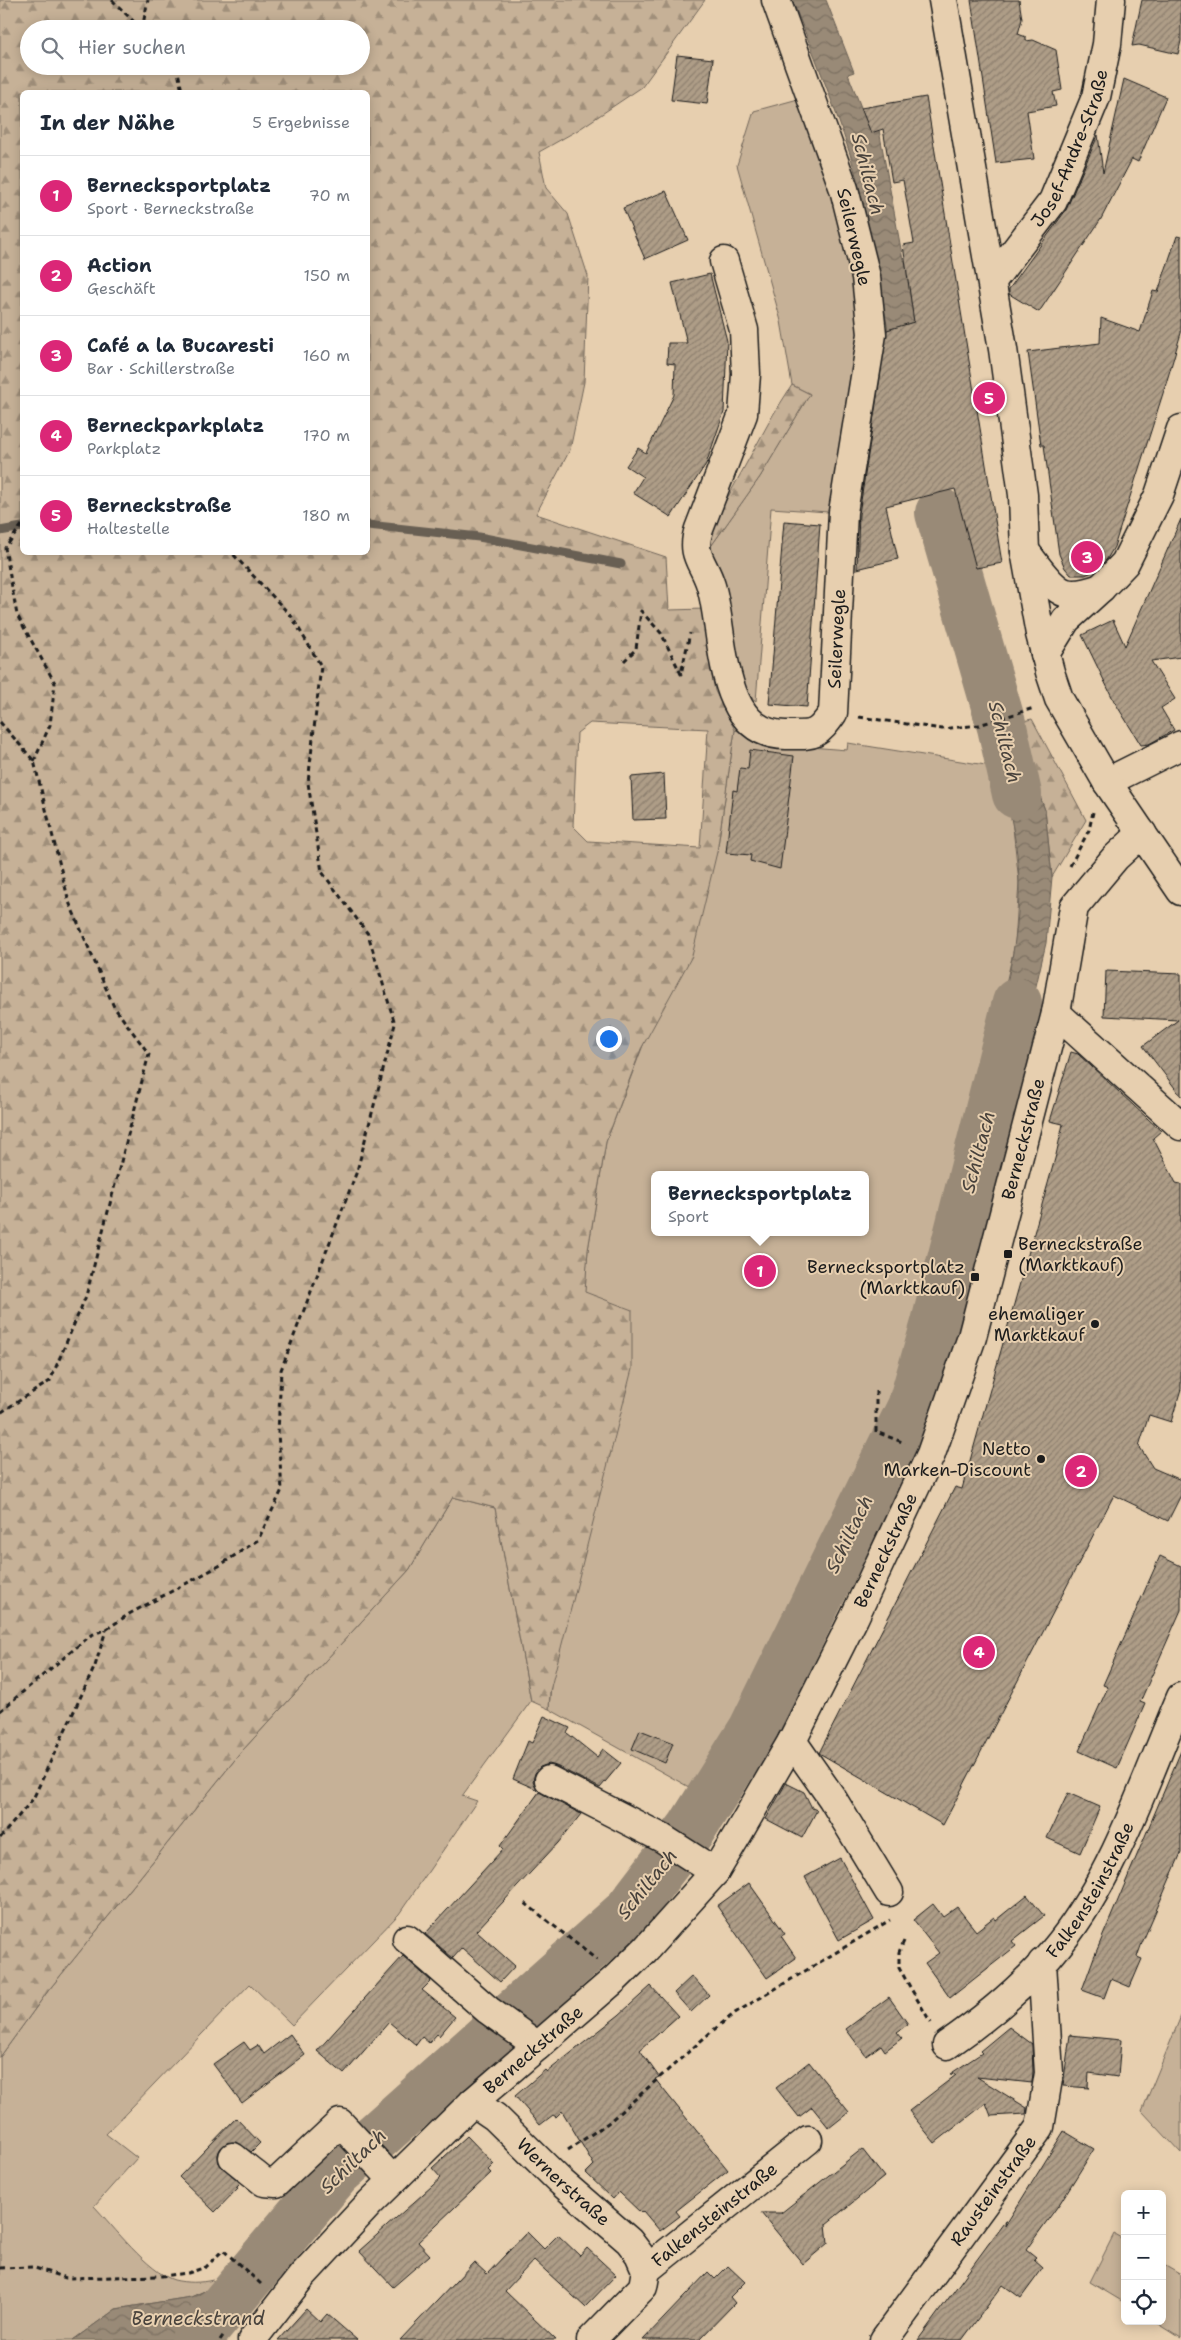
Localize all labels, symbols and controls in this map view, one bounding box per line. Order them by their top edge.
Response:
search box [20,20,370,75]
icon: search [38,34,66,62]
text: Hier suchen [78,35,186,60]
street label: Josef-Andre-Straße [1025,67,1113,232]
text: In der Nähe [40,109,175,137]
text: 5 Ergebnisse [252,112,350,133]
water label: Schiltach [846,130,890,218]
text: Bernecksportplatz [87,173,271,198]
text: 1 [52,185,60,206]
text: 70 m [309,185,350,206]
street label: Seilerwegle [831,186,877,288]
text: Sport · Berneckstraße [87,198,254,219]
text: Action [87,253,152,278]
text: 2 [50,265,62,286]
text: 150 m [303,265,350,286]
text: Geschäft [87,278,156,299]
text: Café a la Bucaresti [87,333,274,358]
text: 3 [50,345,62,366]
text: 160 m [303,345,350,366]
text: Bar · Schillerstraße [87,358,235,379]
pin: 5 [973,379,1005,417]
text: Berneckparkplatz [87,413,264,438]
text: 4 [50,425,62,446]
text: 170 m [303,425,350,446]
text: Parkplatz [87,438,161,459]
text: Berneckstraße [87,493,232,518]
text: 5 [51,505,61,526]
text: 180 m [302,505,350,526]
text: Haltestelle [87,518,170,539]
pin: 3 [1071,538,1103,576]
street label: Seilerwegle [822,588,851,689]
water label: Schiltach [983,698,1027,786]
your location [596,1026,622,1052]
street label: Berneckstraße [996,1076,1051,1202]
water label: Schiltach [955,1108,1001,1196]
popup [651,1171,869,1236]
text: Bernecksportplatz [668,1181,852,1206]
text: Sport [668,1206,709,1227]
place label: Berneckstraße (Marktkauf) [1018,1232,1143,1277]
marker: Berneckstraße (Marktkauf) [1002,1248,1014,1260]
pin: 1 [744,1252,776,1290]
place label: Bernecksportplatz (Marktkauf) [807,1255,965,1300]
marker: Bernecksportplatz (Marktkauf) [969,1271,981,1283]
place label: ehemaliger Marktkauf [988,1302,1085,1347]
marker: ehemaliger Marktkauf [1089,1318,1101,1330]
place label: Netto Marken-Discount [883,1437,1031,1482]
pin: 2 [1065,1452,1097,1490]
marker: Netto Marken-Discount [1035,1453,1047,1465]
street label: Berneckstraße [848,1489,923,1612]
water label: Schiltach [819,1491,879,1577]
pin: 4 [963,1633,995,1671]
street label: Falkensteinstraße [1041,1818,1140,1963]
water label: Schiltach [611,1844,683,1924]
street label: Berneckstraße [478,2000,588,2100]
water label: Schiltach [314,2123,392,2199]
street label: Rausteinstraße [945,2131,1042,2251]
street label: Wernerstraße [511,2133,615,2231]
street label: Falkensteinstraße [647,2157,783,2273]
map controls [1121,2190,1166,2325]
button: + [1121,2190,1166,2235]
button: − [1121,2235,1166,2280]
button: locate [1121,2280,1166,2325]
water label: Berneckstrand [131,2306,265,2331]

